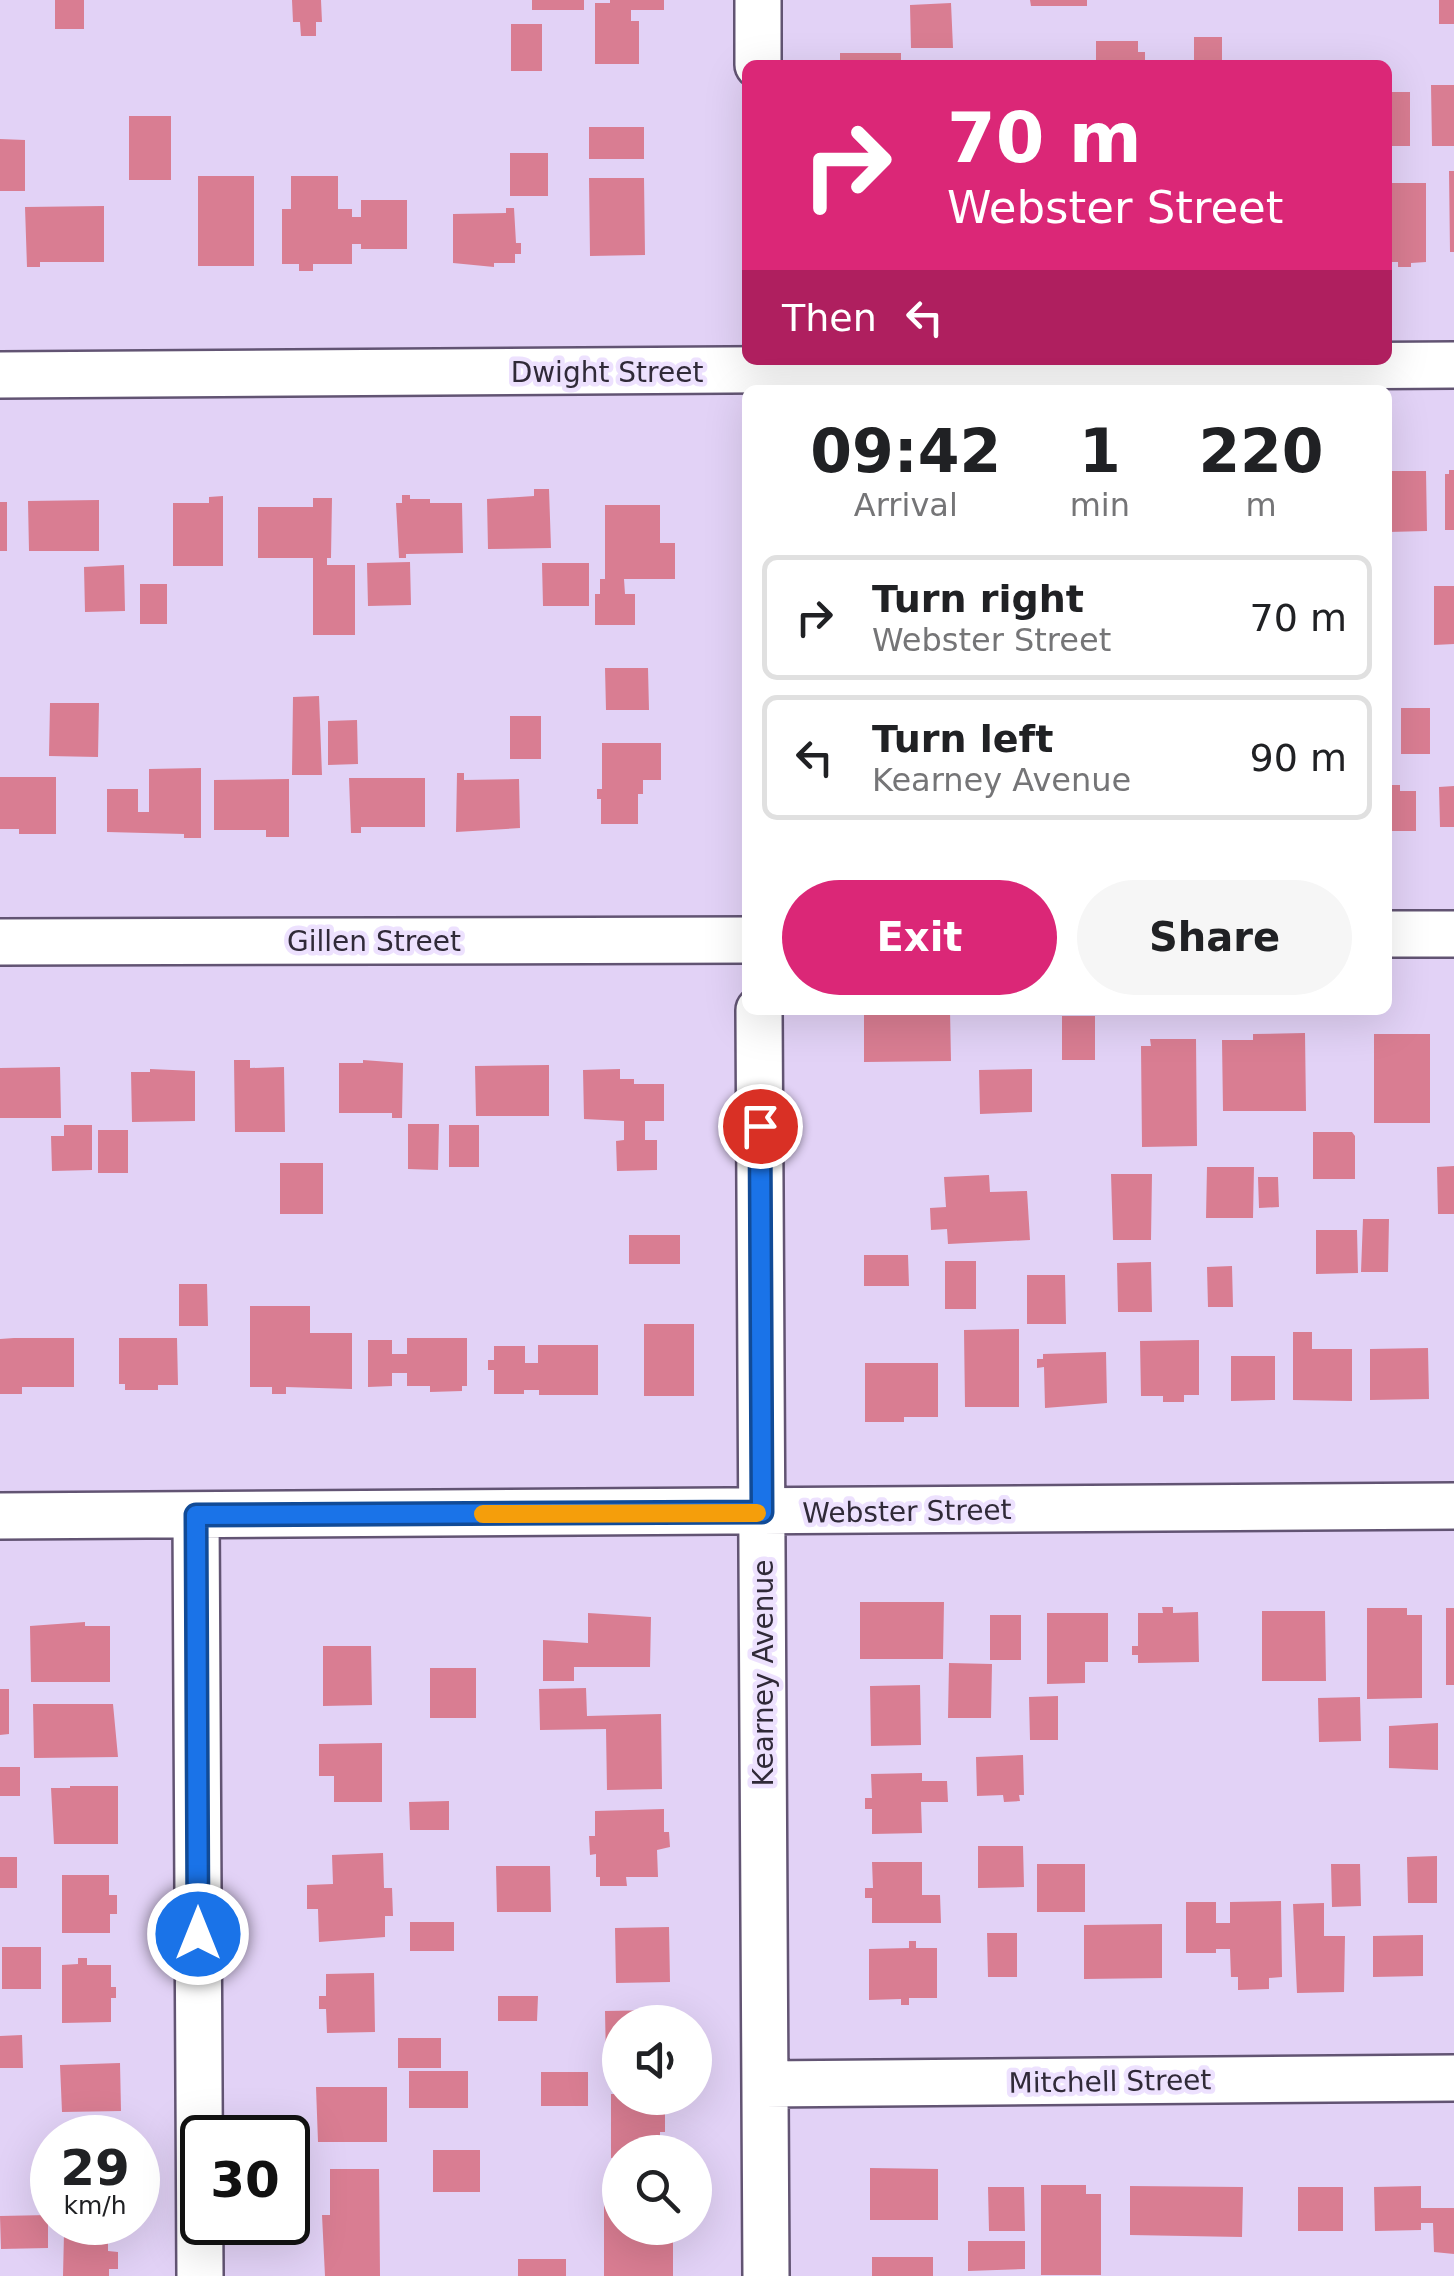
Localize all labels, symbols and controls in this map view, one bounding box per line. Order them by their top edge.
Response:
text: 70 m [947,97,1142,179]
icon: right [782,100,912,230]
text: Webster Street [947,181,1283,234]
icon: left [897,290,952,345]
text: Then [782,296,877,340]
street label: Dwight Street [511,356,703,389]
text: 09:42 [810,416,1001,486]
text: 1 [1079,416,1121,486]
text: 220 [1198,416,1324,486]
text: Arrival [854,486,958,524]
text: min [1070,486,1130,524]
text: m [1245,486,1277,524]
text: Turn right [872,577,1084,621]
icon: right [787,590,842,645]
text: 70 m [1250,596,1347,640]
text: Webster Street [872,621,1111,659]
text: Turn left [872,717,1053,761]
icon: left [787,730,842,785]
text: 90 m [1250,736,1347,780]
text: Kearney Avenue [872,761,1131,799]
button: Exit [782,880,1057,995]
button: Share [1077,880,1352,995]
street label: Gillen Street [287,925,461,958]
pin [718,1084,803,1169]
icon: arrive [733,1099,788,1154]
street label: Webster Street [802,1493,1012,1530]
street label: Kearney Avenue [747,1560,780,1786]
position arrow [146,1882,250,1986]
map controls [602,2005,712,2245]
button: sound [602,2005,712,2115]
street label: Mitchell Street [1008,2063,1212,2100]
speed limit sign: 30 [180,2115,310,2245]
button: search [602,2135,712,2245]
text: 29 [60,2139,130,2197]
text: km/h [63,2191,127,2220]

